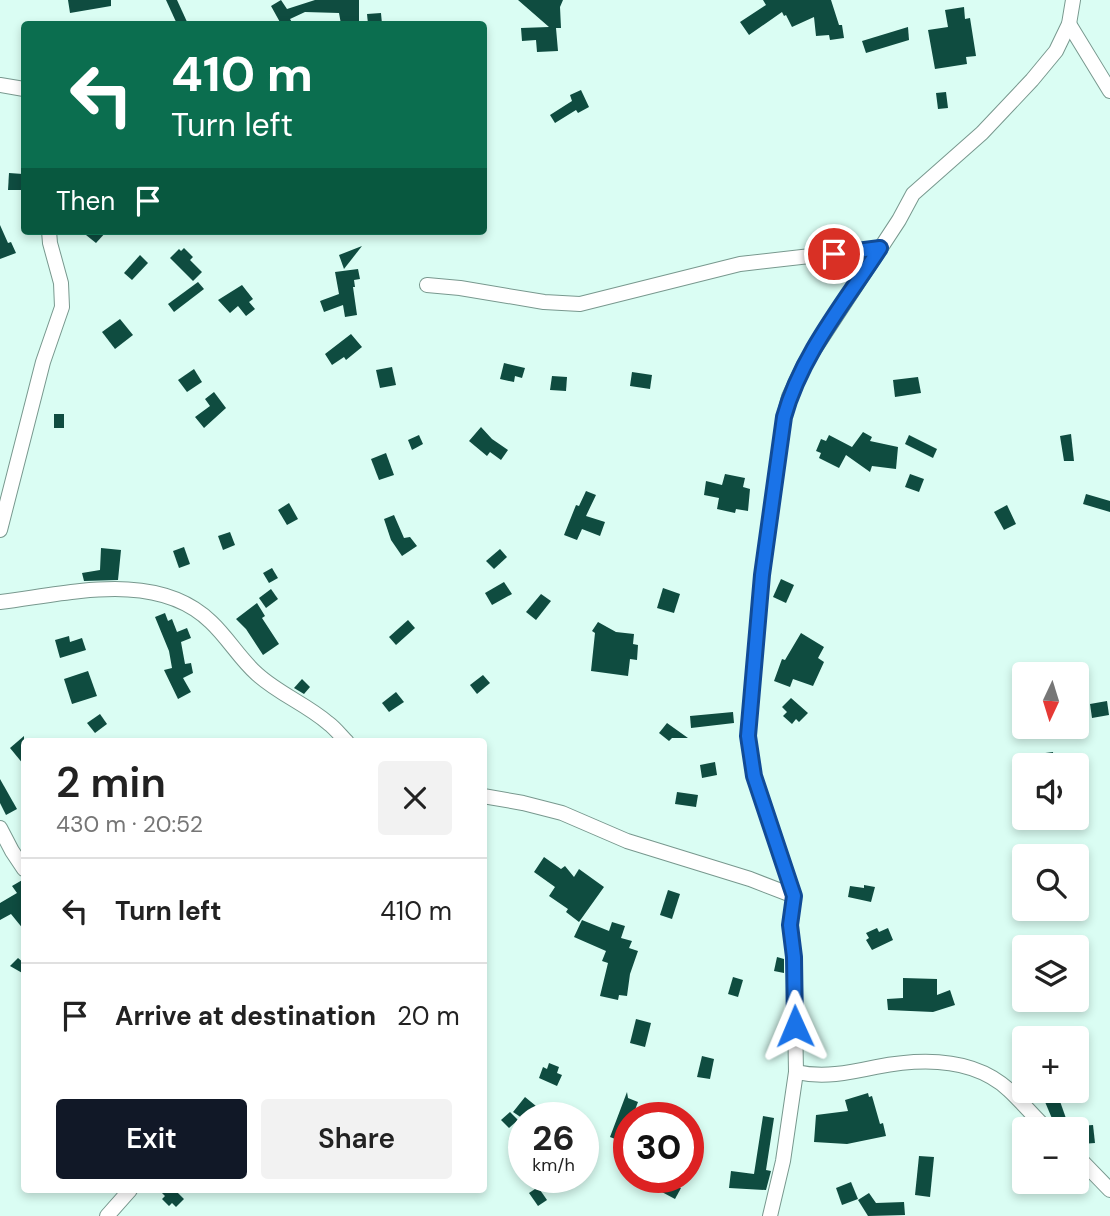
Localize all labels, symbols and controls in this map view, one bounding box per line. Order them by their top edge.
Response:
text: 410 m [171,42,313,106]
icon: left [56,49,147,140]
text: Turn left [171,104,293,146]
icon: arrive [129,182,167,220]
text: Then [56,184,115,218]
pin [804,224,864,284]
icon: arrive [815,235,853,273]
north arrow [1012,662,1088,738]
map controls [1012,662,1089,1194]
button: sound [1012,753,1089,830]
text: 2 min [56,755,166,810]
button: close [378,761,452,835]
text: 430 m · 20:52 [56,809,203,839]
button: search [1012,844,1089,921]
icon: left [56,892,94,930]
text: Turn left [115,894,222,928]
text: 410 m [380,894,452,928]
button: layers [1012,935,1089,1012]
position arrow [758,989,832,1063]
icon: arrive [56,997,94,1035]
text: Arrive at destination [115,999,376,1033]
text: 20 m [397,999,460,1033]
button: + [1012,1026,1089,1103]
button: Exit [56,1099,247,1179]
button: Share [261,1099,452,1179]
speed limit sign: 30 [613,1102,704,1193]
text: 26 [532,1115,575,1161]
button: − [1012,1117,1089,1194]
text: km/h [532,1153,575,1177]

